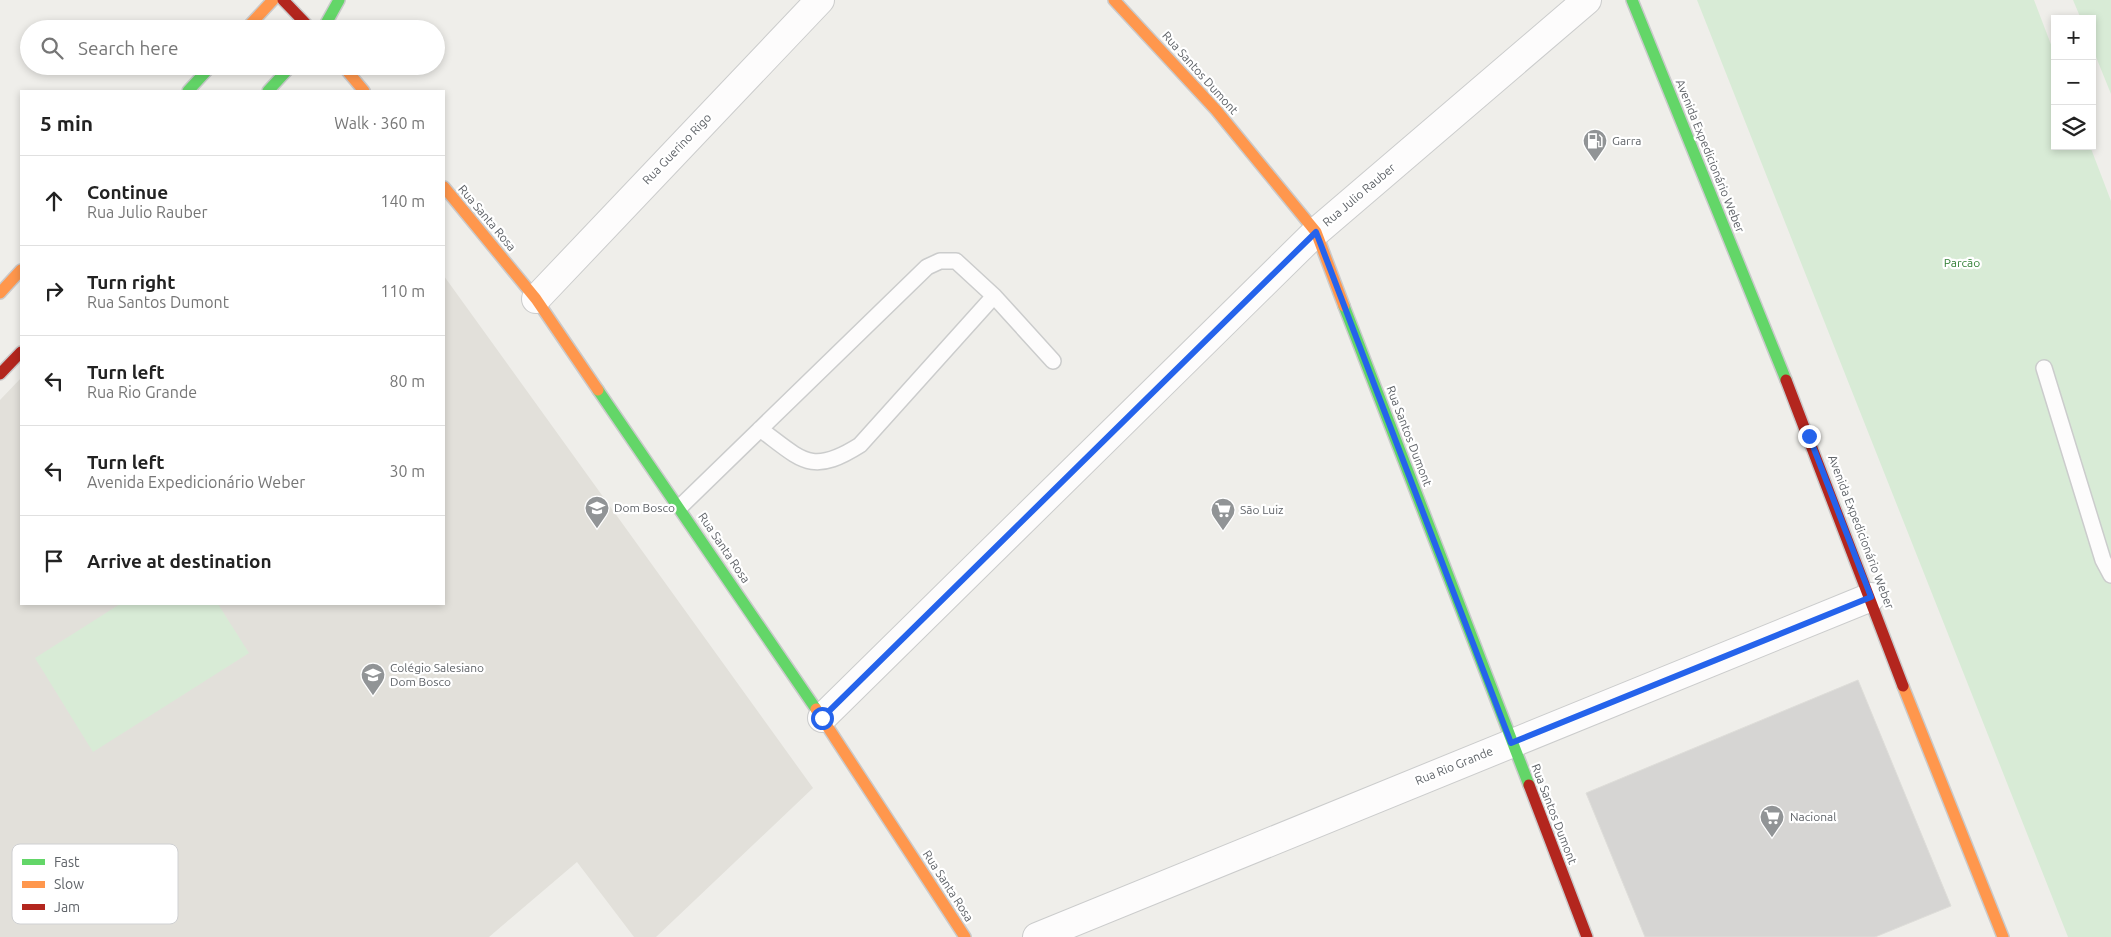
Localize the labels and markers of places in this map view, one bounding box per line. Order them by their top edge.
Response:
fuel station icon: Garra [1582,128,1608,162]
place label: Garra [1612,134,1641,147]
school or university icon: Dom Bosco [584,495,610,529]
supermarket icon: São Luiz [1210,497,1236,531]
place label: Dom Bosco [614,501,675,514]
place label: São Luiz [1240,503,1284,516]
place label: Colégio Salesiano Dom Bosco [390,661,484,688]
school or university icon: Colégio Salesiano Dom Bosco [360,662,386,696]
supermarket icon: Nacional [1759,804,1785,838]
place label: Nacional [1790,810,1836,823]

